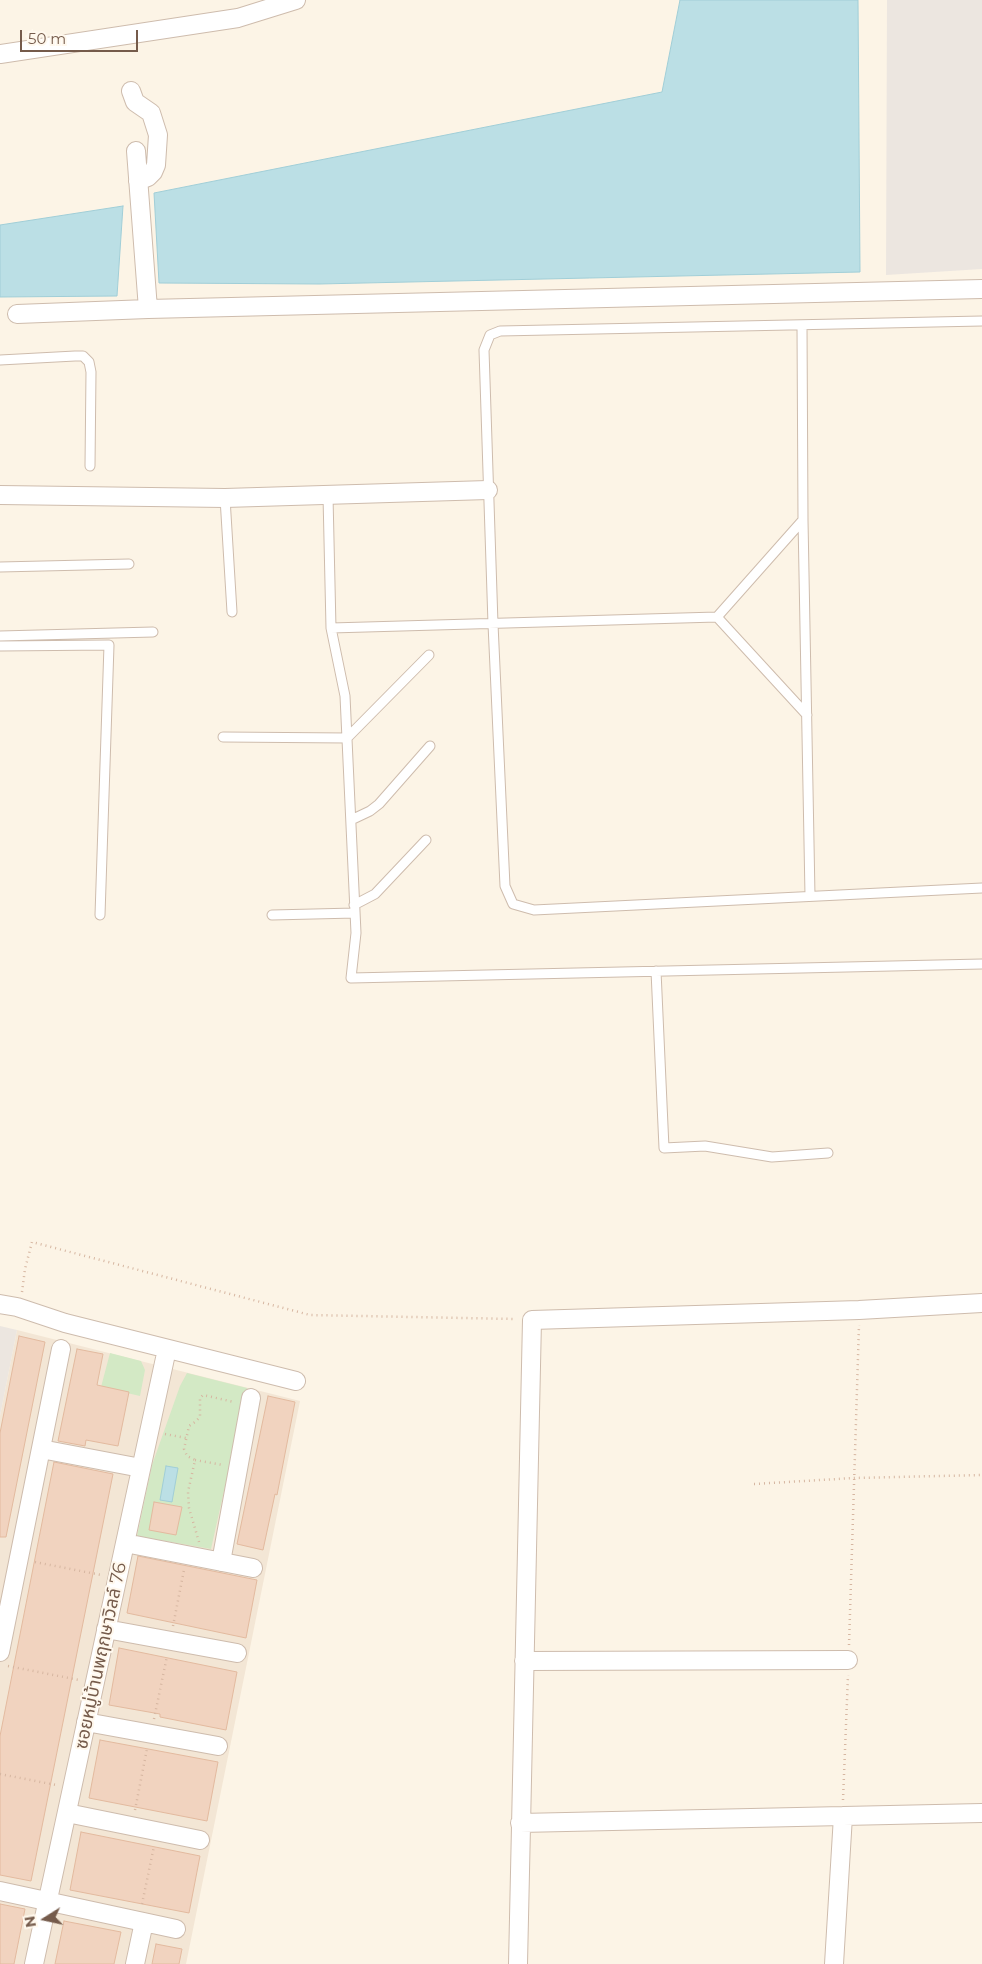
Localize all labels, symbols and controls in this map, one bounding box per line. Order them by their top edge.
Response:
scale bar [22,20,140,52]
text: 50 m [28,29,66,48]
street label: ซอยหมู่บ้านพฤกษาวิลล์ 76 [71,1561,131,1751]
north arrow [20,1894,70,1944]
text: N [20,1914,40,1929]

